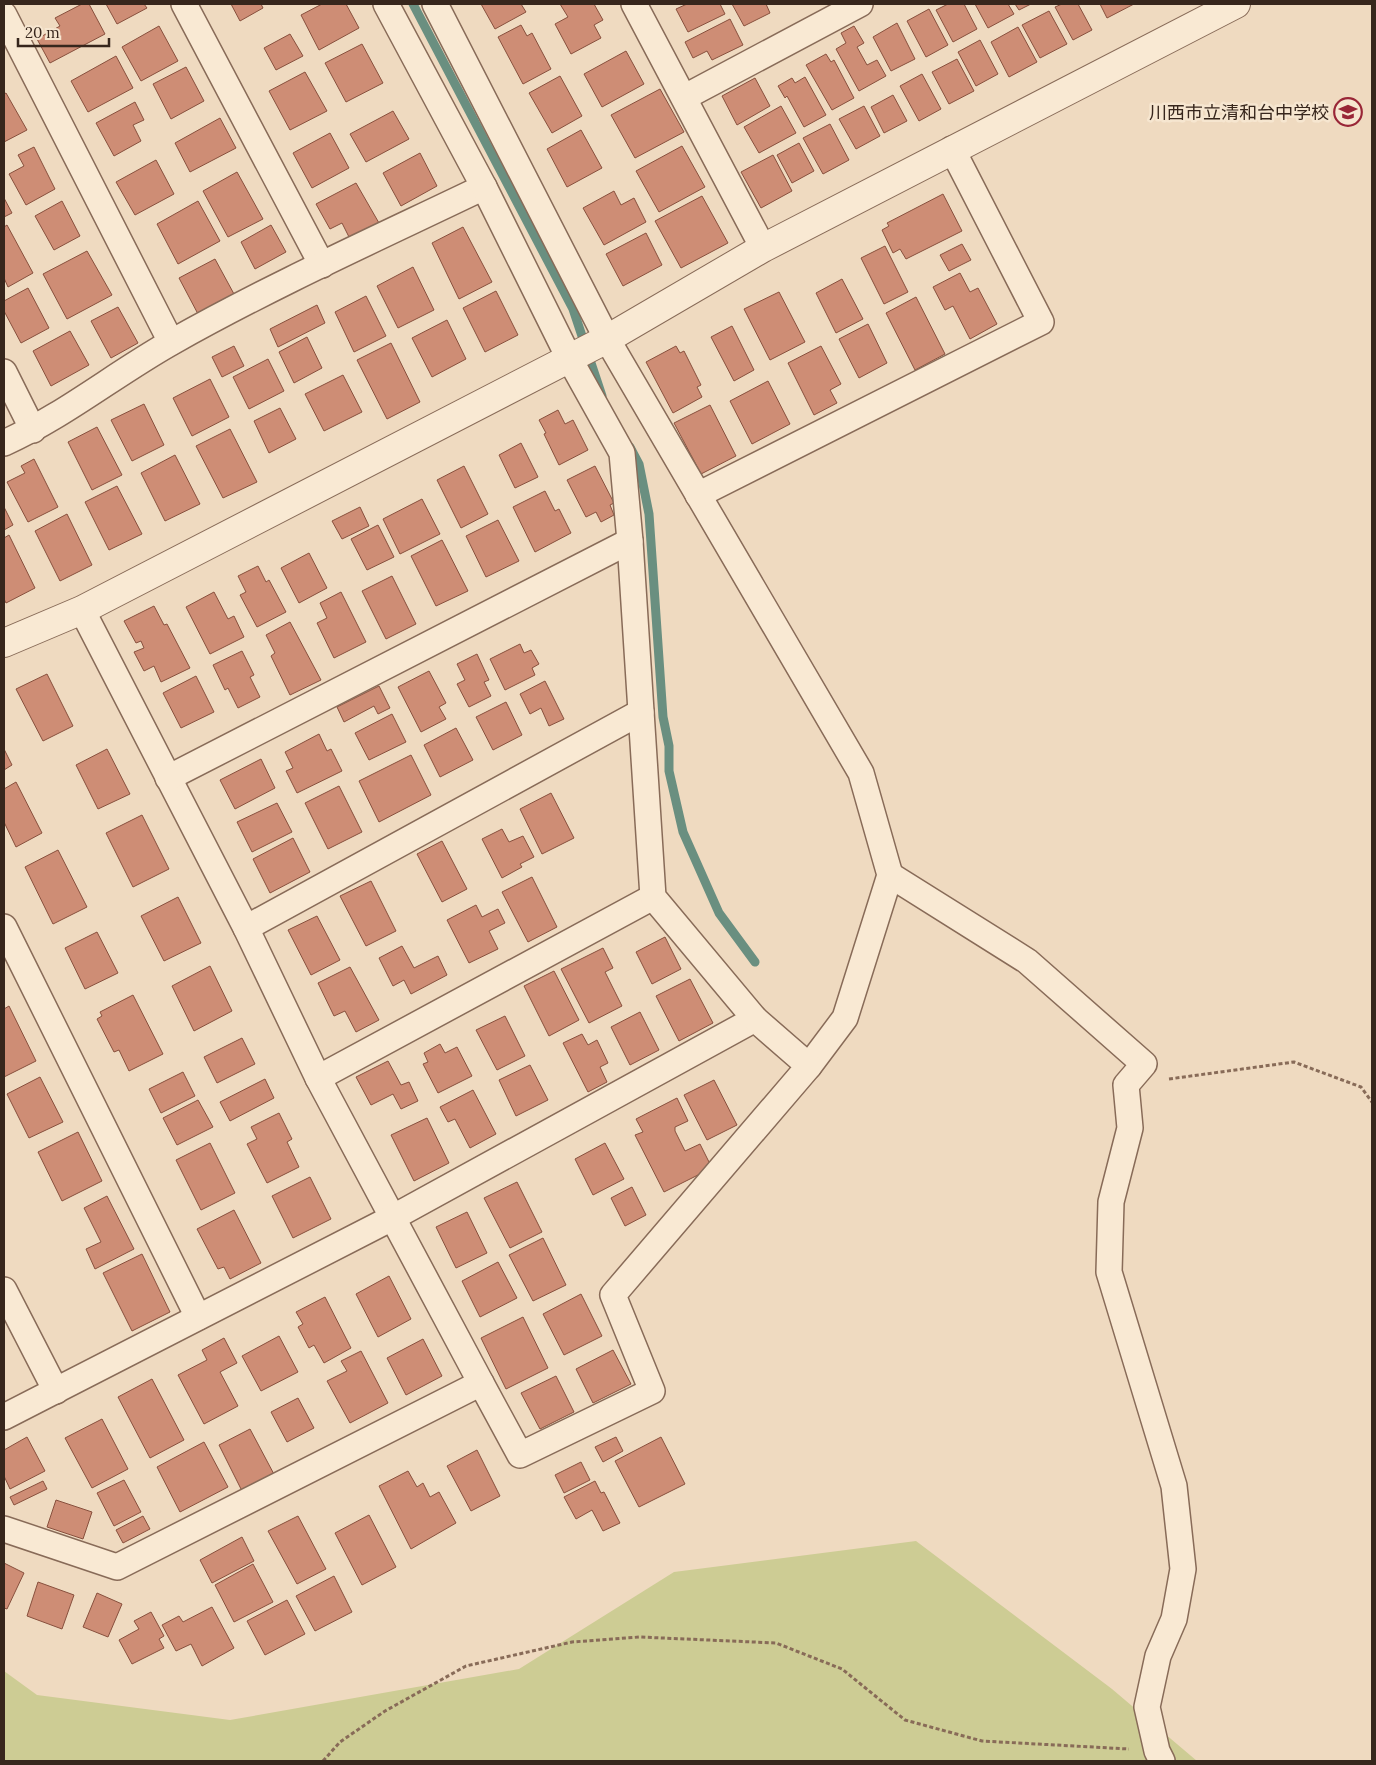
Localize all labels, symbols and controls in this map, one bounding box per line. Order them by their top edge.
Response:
scale bar [18,15,109,47]
text: 20 m [25,23,60,42]
school or university icon: 川西市立清和台中学校 [1333,97,1363,127]
place label: 川西市立清和台中学校 [1149,101,1329,124]

